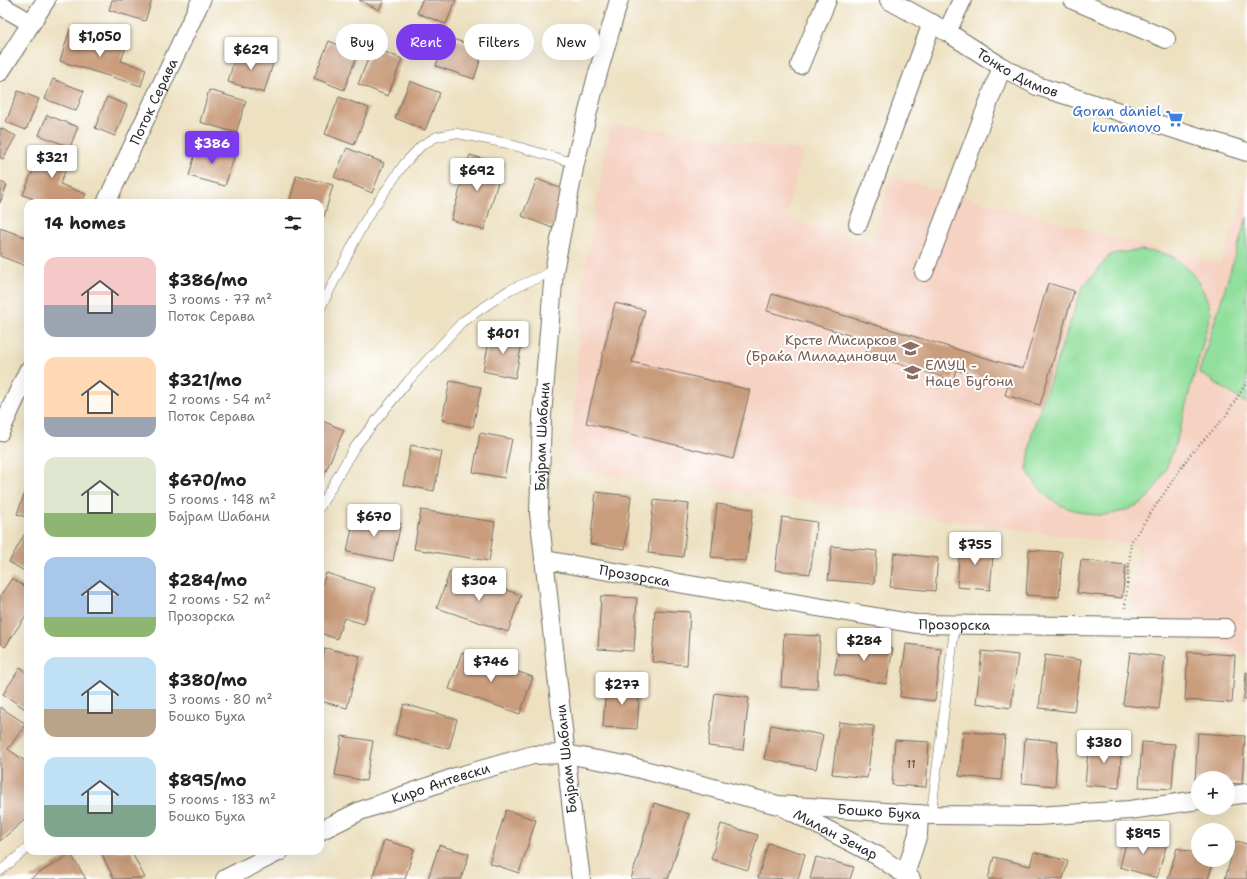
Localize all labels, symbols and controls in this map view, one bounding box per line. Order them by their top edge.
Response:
pin: $1,050 [67,24,133,58]
chip: Buy [336,24,388,60]
chip: Rent [396,24,456,60]
chip: Filters [464,24,534,60]
chip: New [542,24,600,60]
text: $1,050 [78,28,122,45]
pin: $629 [227,37,275,71]
text: $629 [233,41,269,58]
street label: Тонко Димов [973,44,1061,101]
street label: Поток Серава [125,55,182,148]
place label: Goran daniel kumanovo [1073,102,1162,136]
supermarket icon: Goran daniel kumanovo [1164,109,1184,129]
pin: $386 [188,131,236,165]
text: $386 [194,135,230,152]
pin: $321 [28,145,76,179]
text: $321 [36,149,68,166]
pin: $692 [453,158,501,192]
text: $692 [459,162,495,179]
text: 14 homes [44,212,126,234]
icon: filters [282,212,304,234]
text: $386/mo [168,269,248,291]
icon: home [76,273,124,321]
text: 3 rooms · 77 m² [168,291,272,308]
text: Поток Серава [168,308,255,325]
pin: $401 [479,321,527,355]
text: $401 [487,325,519,342]
place label: Крсте Мисирков (Браќа Миладиновци [746,331,897,365]
school or university icon: Крсте Мисирков (Браќа Миладиновци [900,338,920,358]
place label: ЕМУЦ - Наце Буѓони [925,356,1014,390]
school or university icon: ЕМУЦ - Наце Буѓони [902,363,922,383]
text: $321/mo [168,369,242,391]
icon: home [76,373,124,421]
street label: Бајрам Шабани [531,381,554,492]
text: 2 rooms · 54 m² [168,391,271,408]
text: Поток Серава [168,408,255,425]
text: $670/mo [168,469,247,491]
icon: home [76,473,124,521]
text: 5 rooms · 148 m² [168,491,276,508]
pin: $670 [350,504,398,538]
text: Бајрам Шабани [168,508,270,525]
text: $670 [356,508,392,525]
pin: $755 [951,532,999,566]
text: $755 [958,536,992,553]
street label: Прозорска [598,560,672,590]
pin: $304 [455,568,503,602]
text: $284/mo [168,569,247,591]
text: $304 [461,572,497,589]
icon: home [76,573,124,621]
text: 2 rooms · 52 m² [168,591,271,608]
text: Прозорска [168,608,235,625]
street label: Прозорска [919,615,991,634]
pin: $284 [840,628,888,662]
text: $284 [846,632,882,649]
pin: $746 [467,649,515,683]
text: $746 [473,653,509,670]
text: $380/mo [168,669,247,691]
pin: $277 [598,672,646,706]
icon: home [76,673,124,721]
text: $277 [605,676,639,693]
text: 3 rooms · 80 m² [168,691,272,708]
street label: Бајрам Шабани [551,703,581,815]
text: Бошко Буха [168,708,245,725]
pin: $380 [1080,730,1128,764]
text: $380 [1086,734,1122,751]
house number: 11 [906,756,916,772]
street label: Киро Антевски [389,759,492,808]
text: $895/mo [168,769,247,791]
map controls [1191,771,1235,867]
button: + [1191,771,1235,815]
icon: home [76,773,124,821]
text: 5 rooms · 183 m² [168,791,276,808]
street label: Бошко Буха [837,800,921,823]
street label: Милан Зечар [790,805,881,863]
text: Бошко Буха [168,808,245,825]
pin: $895 [1119,821,1167,855]
button: − [1191,823,1235,867]
text: $895 [1125,825,1161,842]

